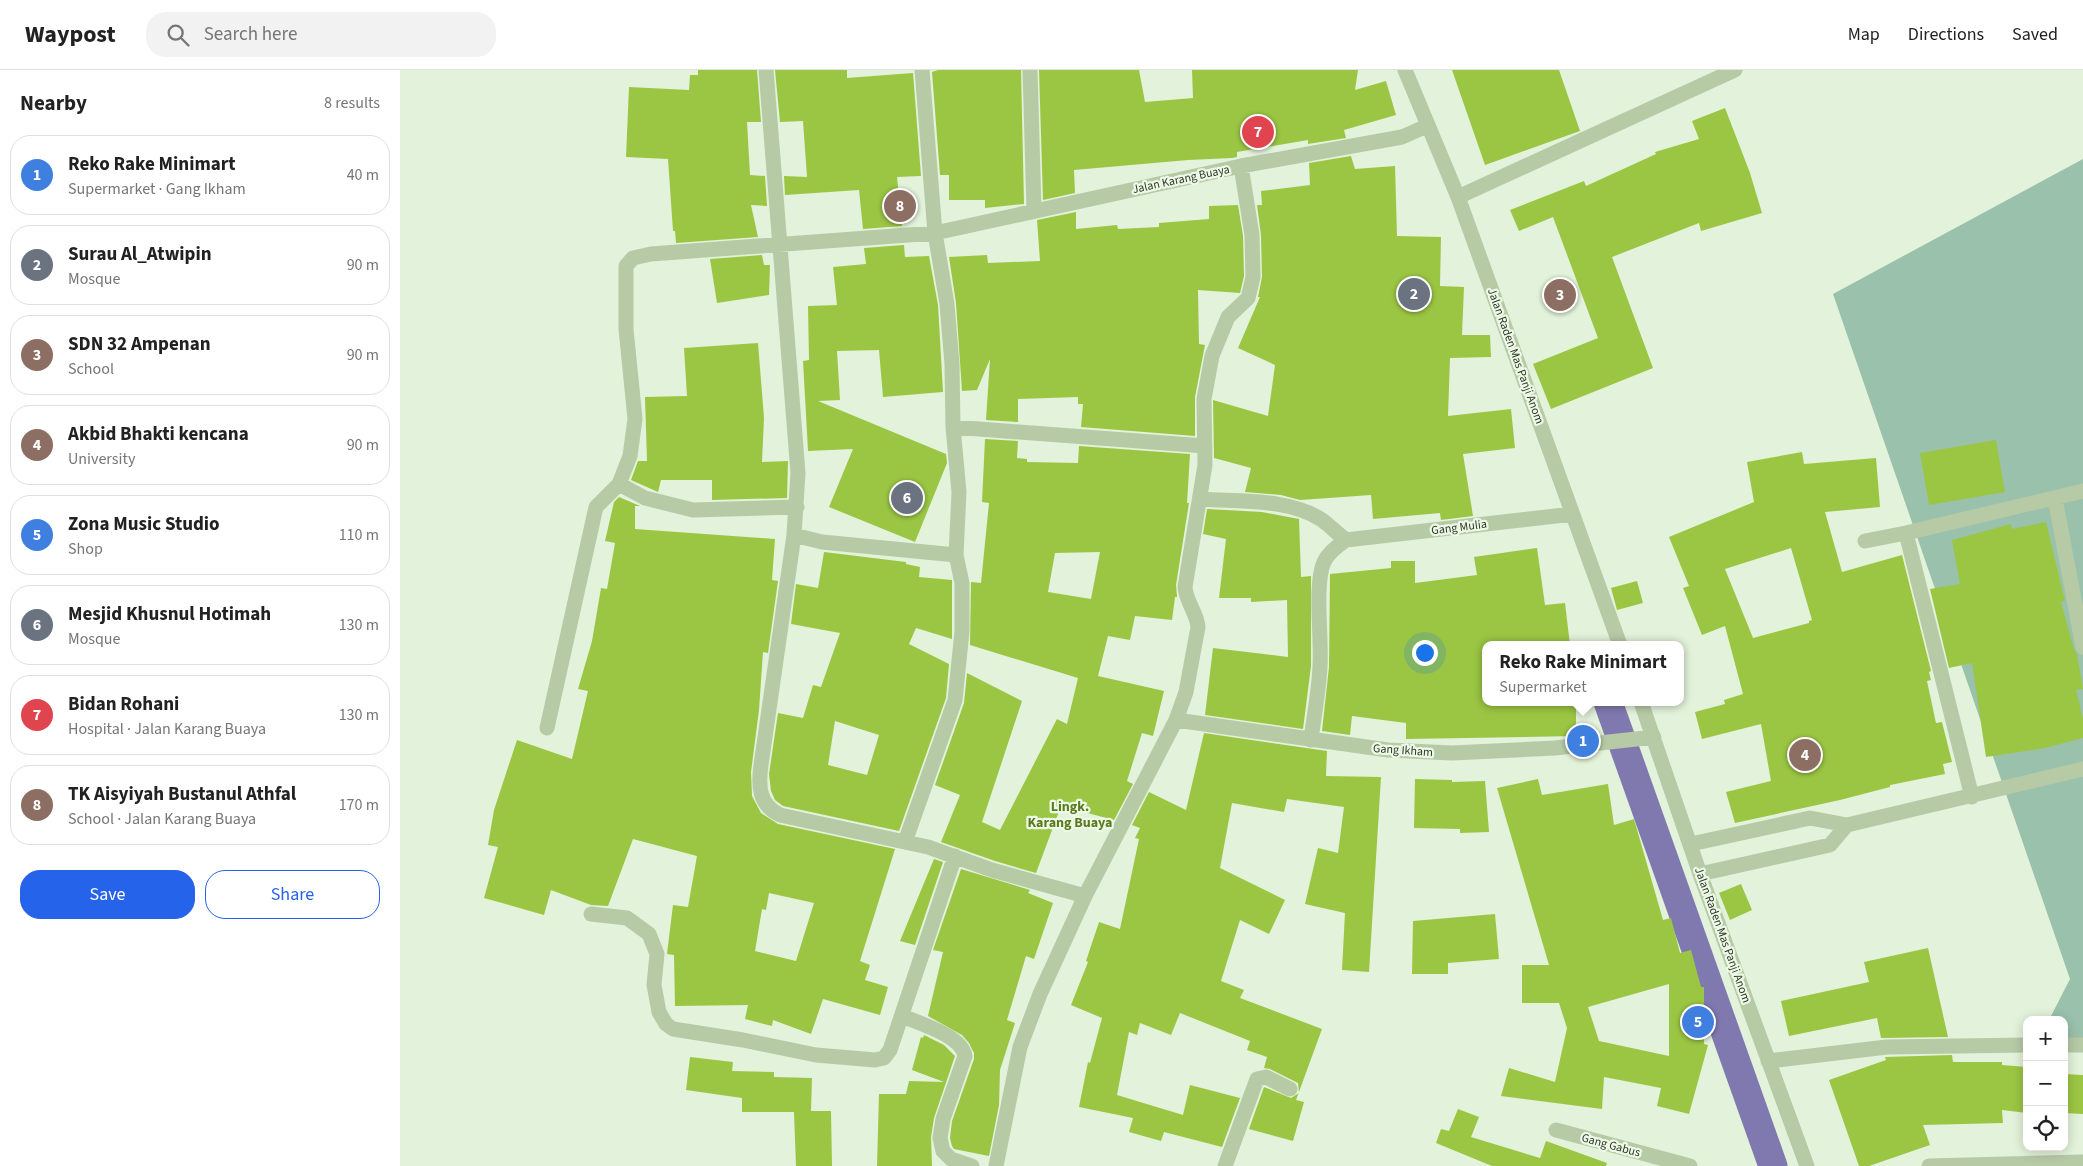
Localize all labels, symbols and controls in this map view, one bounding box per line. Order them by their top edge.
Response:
search box [146,12,496,57]
text: Waypost [25,17,116,52]
icon: search [164,21,192,49]
text: Search here [204,21,297,48]
text: Map [1848,22,1880,47]
text: Directions [1908,22,1984,47]
text: Saved [2012,22,2058,47]
text: Nearby [20,88,87,118]
text: 8 results [324,92,380,114]
pin: 7 [1242,113,1274,151]
text: Reko Rake Minimart [68,151,236,178]
street label: Jalan Karang Buaya [1131,161,1231,198]
text: 1 [33,164,41,186]
text: 40 m [347,164,379,186]
text: Supermarket · Gang Ikham [68,178,246,200]
pin: 8 [884,187,916,225]
text: Surau Al_Atwipin [68,241,212,268]
text: 2 [33,254,41,276]
text: 90 m [347,254,379,276]
text: Mosque [68,268,121,290]
pin: 2 [1398,275,1430,313]
pin: 3 [1544,276,1576,314]
street label: Jalan Raden Mas Panji Anom [1483,286,1548,426]
text: SDN 32 Ampenan [68,331,211,358]
text: 3 [33,344,41,366]
text: 90 m [347,344,379,366]
text: School [68,358,114,380]
text: Akbid Bhakti kencana [68,421,249,448]
text: 4 [33,434,41,456]
text: 90 m [347,434,379,456]
text: University [68,448,135,470]
pin: 6 [891,479,923,517]
text: Zona Music Studio [68,511,220,538]
street label: Gang Mulia [1430,516,1488,539]
text: 5 [33,524,41,546]
text: 110 m [339,524,379,546]
text: Shop [68,538,103,560]
text: Mesjid Khusnul Hotimah [68,601,271,628]
text: 6 [33,614,41,636]
text: 130 m [339,614,379,636]
text: Mosque [68,628,121,650]
your location [1412,640,1438,666]
popup [1482,641,1684,706]
text: Reko Rake Minimart [1499,649,1667,676]
text: Supermarket [1499,676,1587,698]
text: Bidan Rohani [68,691,179,718]
text: 7 [33,704,41,726]
text: 130 m [339,704,379,726]
text: Hospital · Jalan Karang Buaya [68,718,266,740]
pin: 1 [1567,722,1599,760]
pin: 4 [1789,736,1821,774]
street label: Gang Ikham [1372,740,1434,761]
text: TK Aisyiyah Bustanul Athfal [68,781,296,808]
text: 8 [33,794,41,816]
text: 170 m [339,794,379,816]
district label: Lingk. Karang Buaya [1027,797,1113,833]
text: School · Jalan Karang Buaya [68,808,256,830]
street label: Jalan Raden Mas Panji Anom [1690,865,1755,1005]
button: Save [20,870,195,919]
button: Share [205,870,380,919]
pin: 5 [1682,1003,1714,1041]
map controls [2023,1016,2068,1151]
button: + [2023,1016,2068,1061]
button: − [2023,1061,2068,1106]
button: locate [2023,1106,2068,1151]
street label: Gang Gabus [1580,1129,1642,1161]

